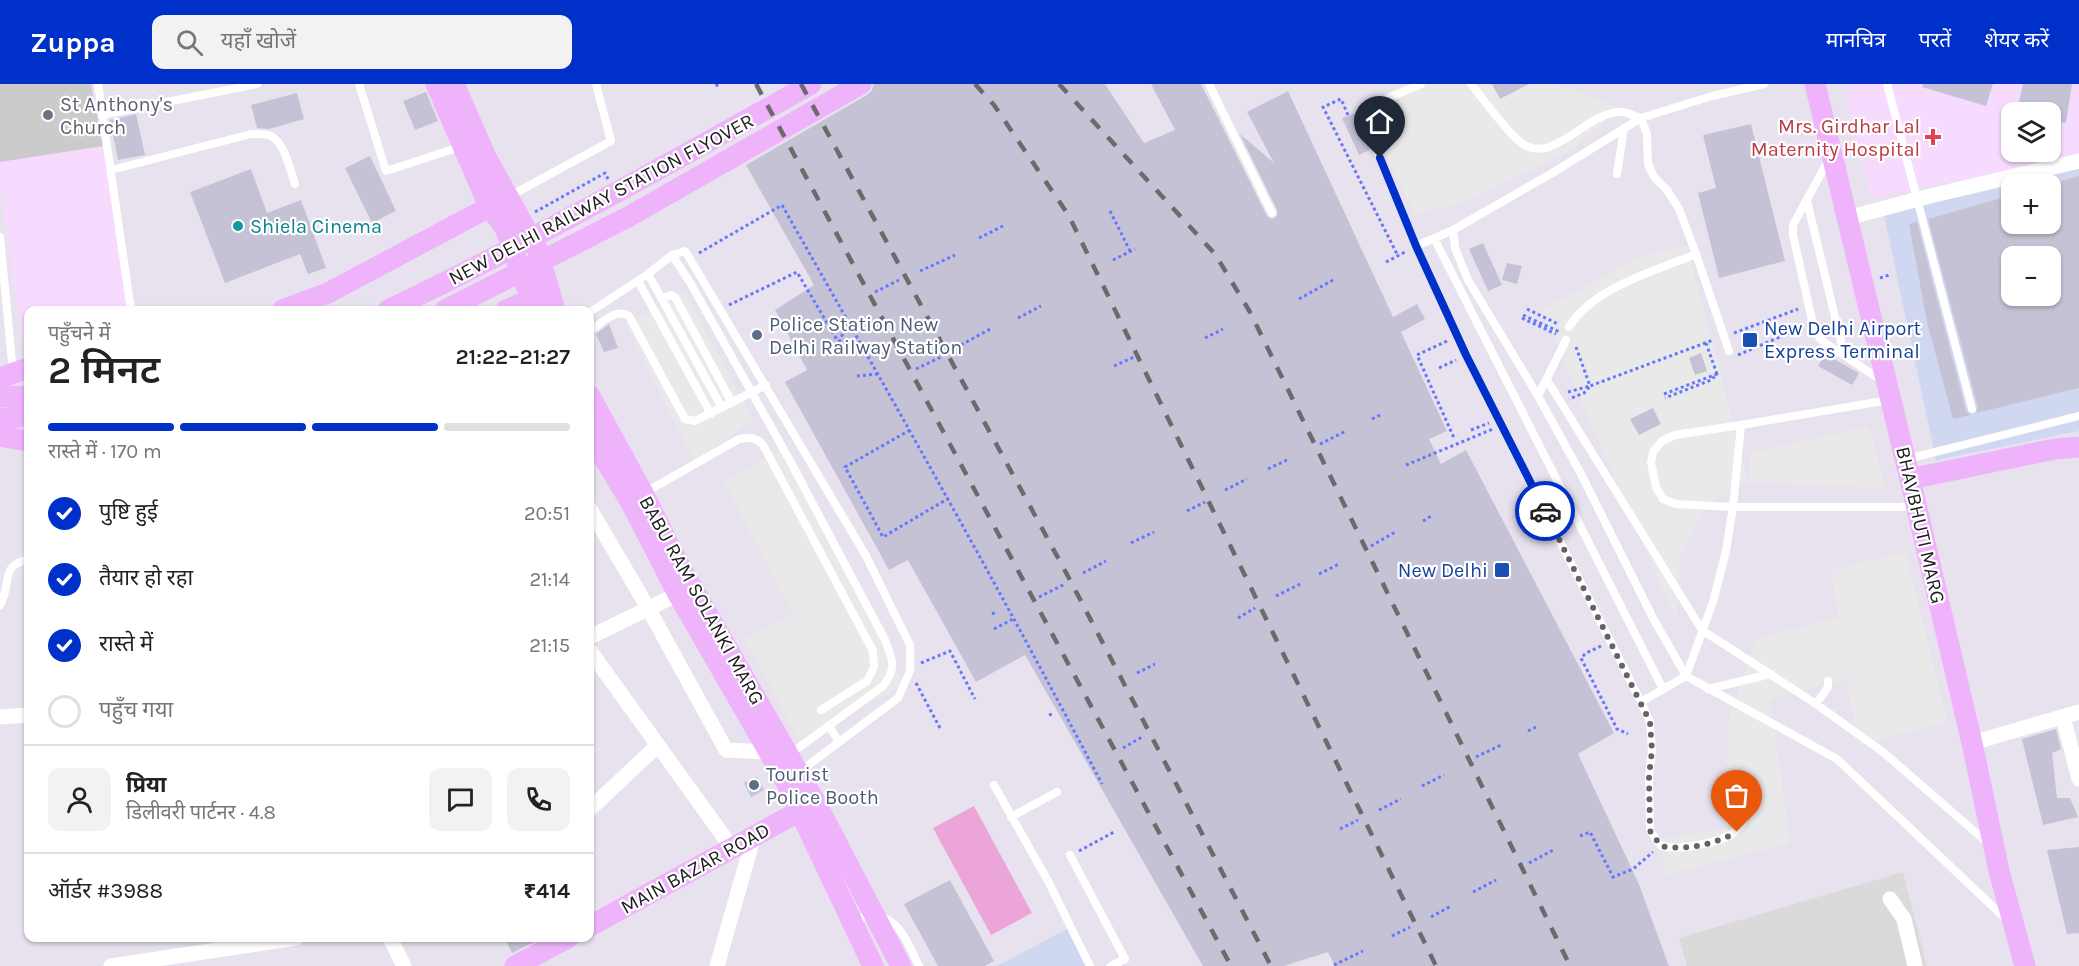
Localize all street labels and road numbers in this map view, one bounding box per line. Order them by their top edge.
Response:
street label: NEW DELHI RAILWAY STATION FLYOVER [445,109,758,290]
street label: BHAVBHUTI MARG [1891,444,1950,606]
street label: BABU RAM SOLANKI MARG [634,492,769,709]
street label: MAIN BAZAR ROAD [617,818,774,919]

